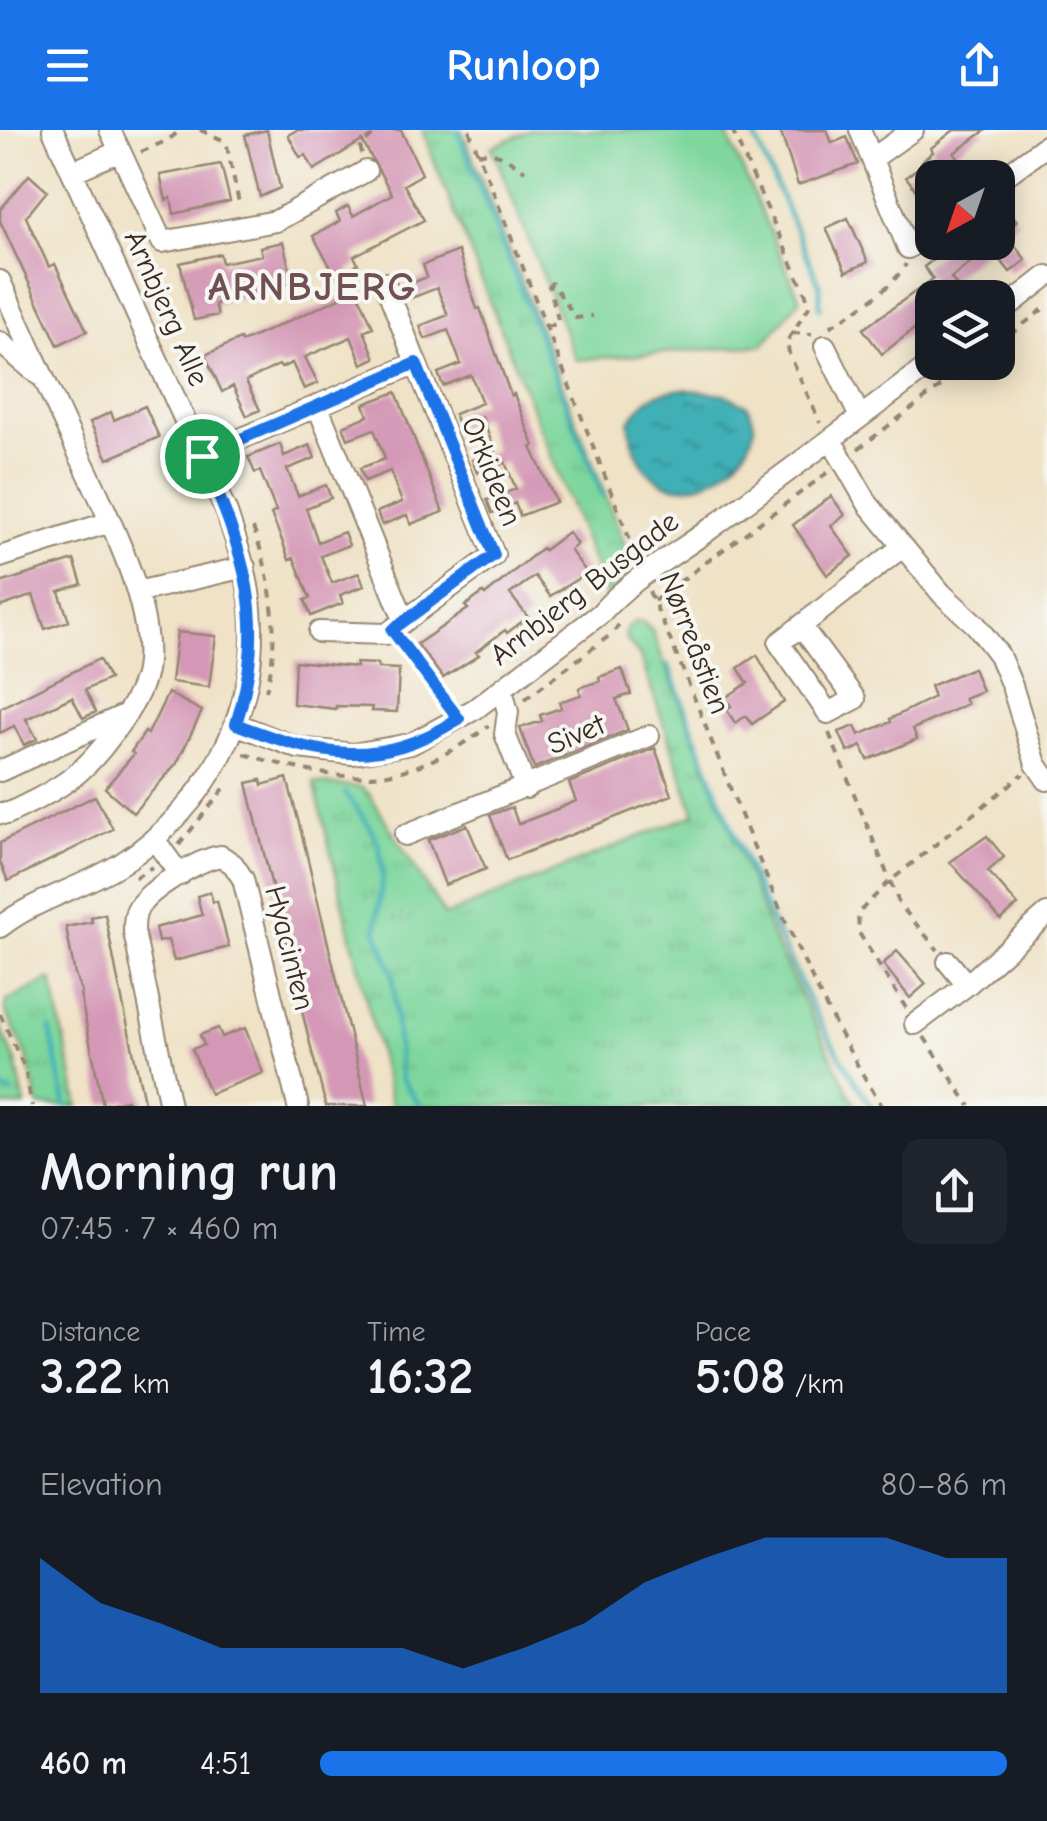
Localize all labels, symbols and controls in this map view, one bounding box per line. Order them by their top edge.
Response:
icon: menu [40,38,95,93]
icon: share [952,38,1007,93]
text: Runloop [446,39,601,91]
north arrow [915,160,1015,260]
map controls [915,160,1015,380]
street label: Arnbjerg Alle [117,225,216,391]
district label: ARNBJERG [208,264,418,310]
button: layers [915,280,1015,380]
street label: Orkideen [454,411,529,531]
pin [160,414,245,499]
icon: arrive [175,429,230,484]
street label: Arnbjerg Busgade [483,504,686,673]
street label: Nørreåstien [652,567,738,719]
street label: Sivet [542,706,611,762]
street label: Hyacinten [257,882,322,1014]
button: share [902,1139,1007,1244]
text: Morning run [40,1140,338,1204]
text: 07:45 · 7 × 460 m [40,1210,278,1247]
text: Distance [40,1316,140,1348]
text: Time [367,1316,425,1348]
text: Pace [695,1316,751,1348]
text: 3.22 [40,1348,124,1406]
text: 16:32 [367,1348,473,1406]
text: 5:08 [695,1348,786,1406]
text: km [124,1368,170,1400]
text: /km [786,1368,844,1400]
text: Elevation [40,1466,163,1503]
text: 80–86 m [881,1466,1007,1503]
text: 460 m [40,1745,127,1782]
text: 4:51 [200,1745,251,1782]

